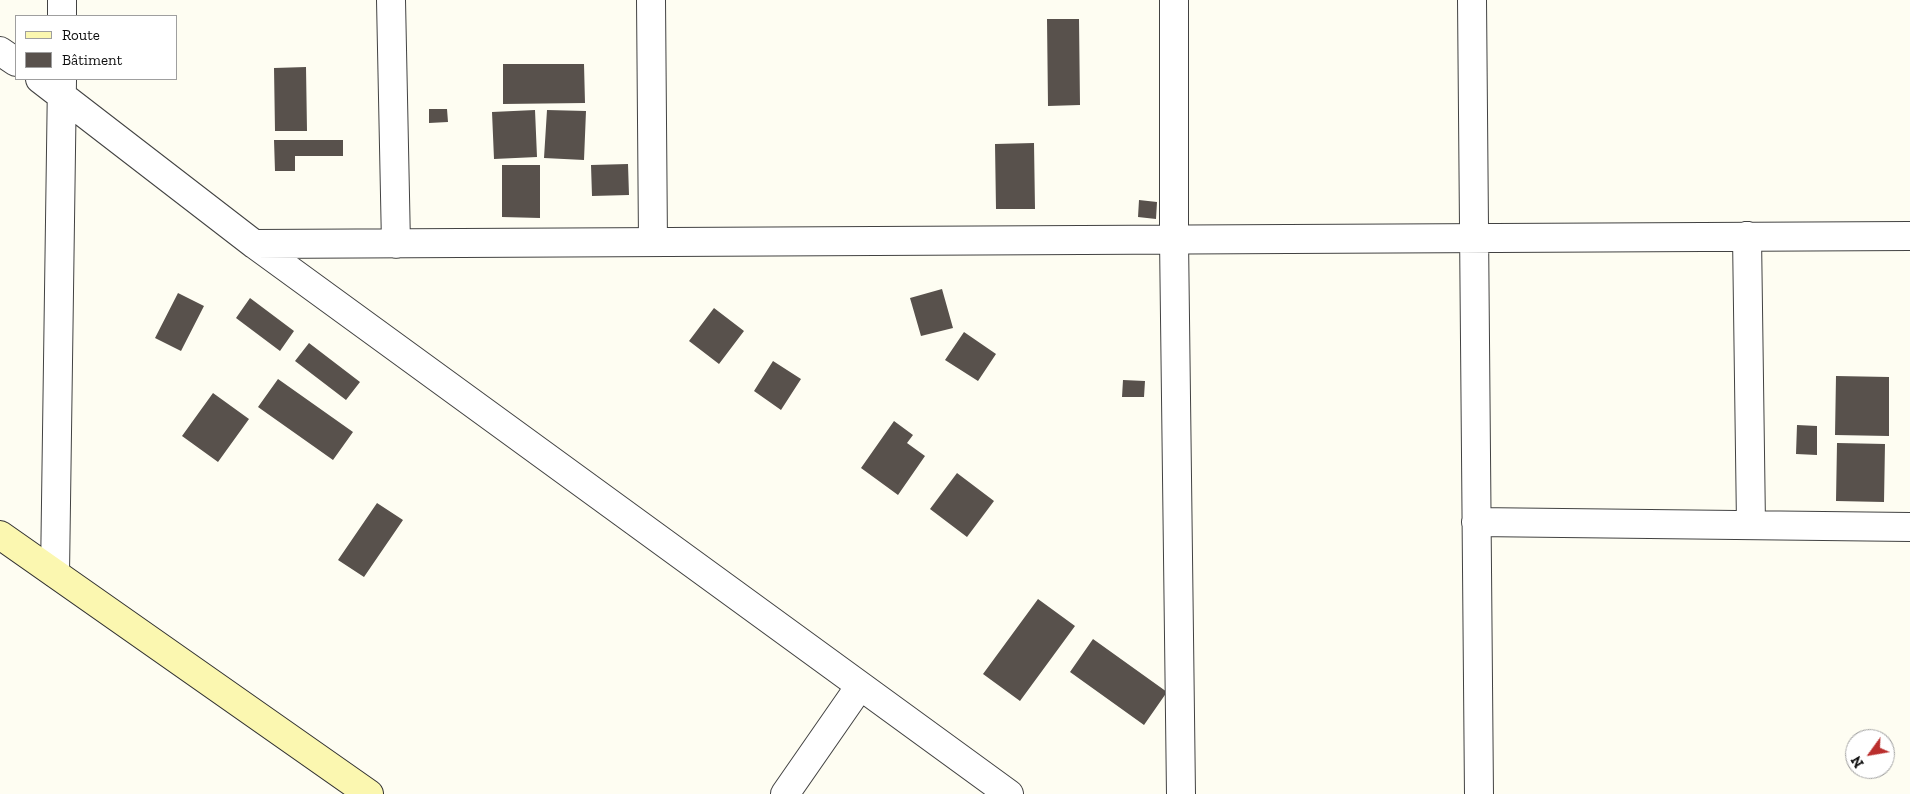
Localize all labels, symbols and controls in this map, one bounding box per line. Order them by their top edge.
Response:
legend [15,15,178,80]
text: Route [62,26,100,44]
text: Bâtiment [62,51,122,69]
north arrow [1845,729,1895,779]
text: N [1848,753,1868,771]

